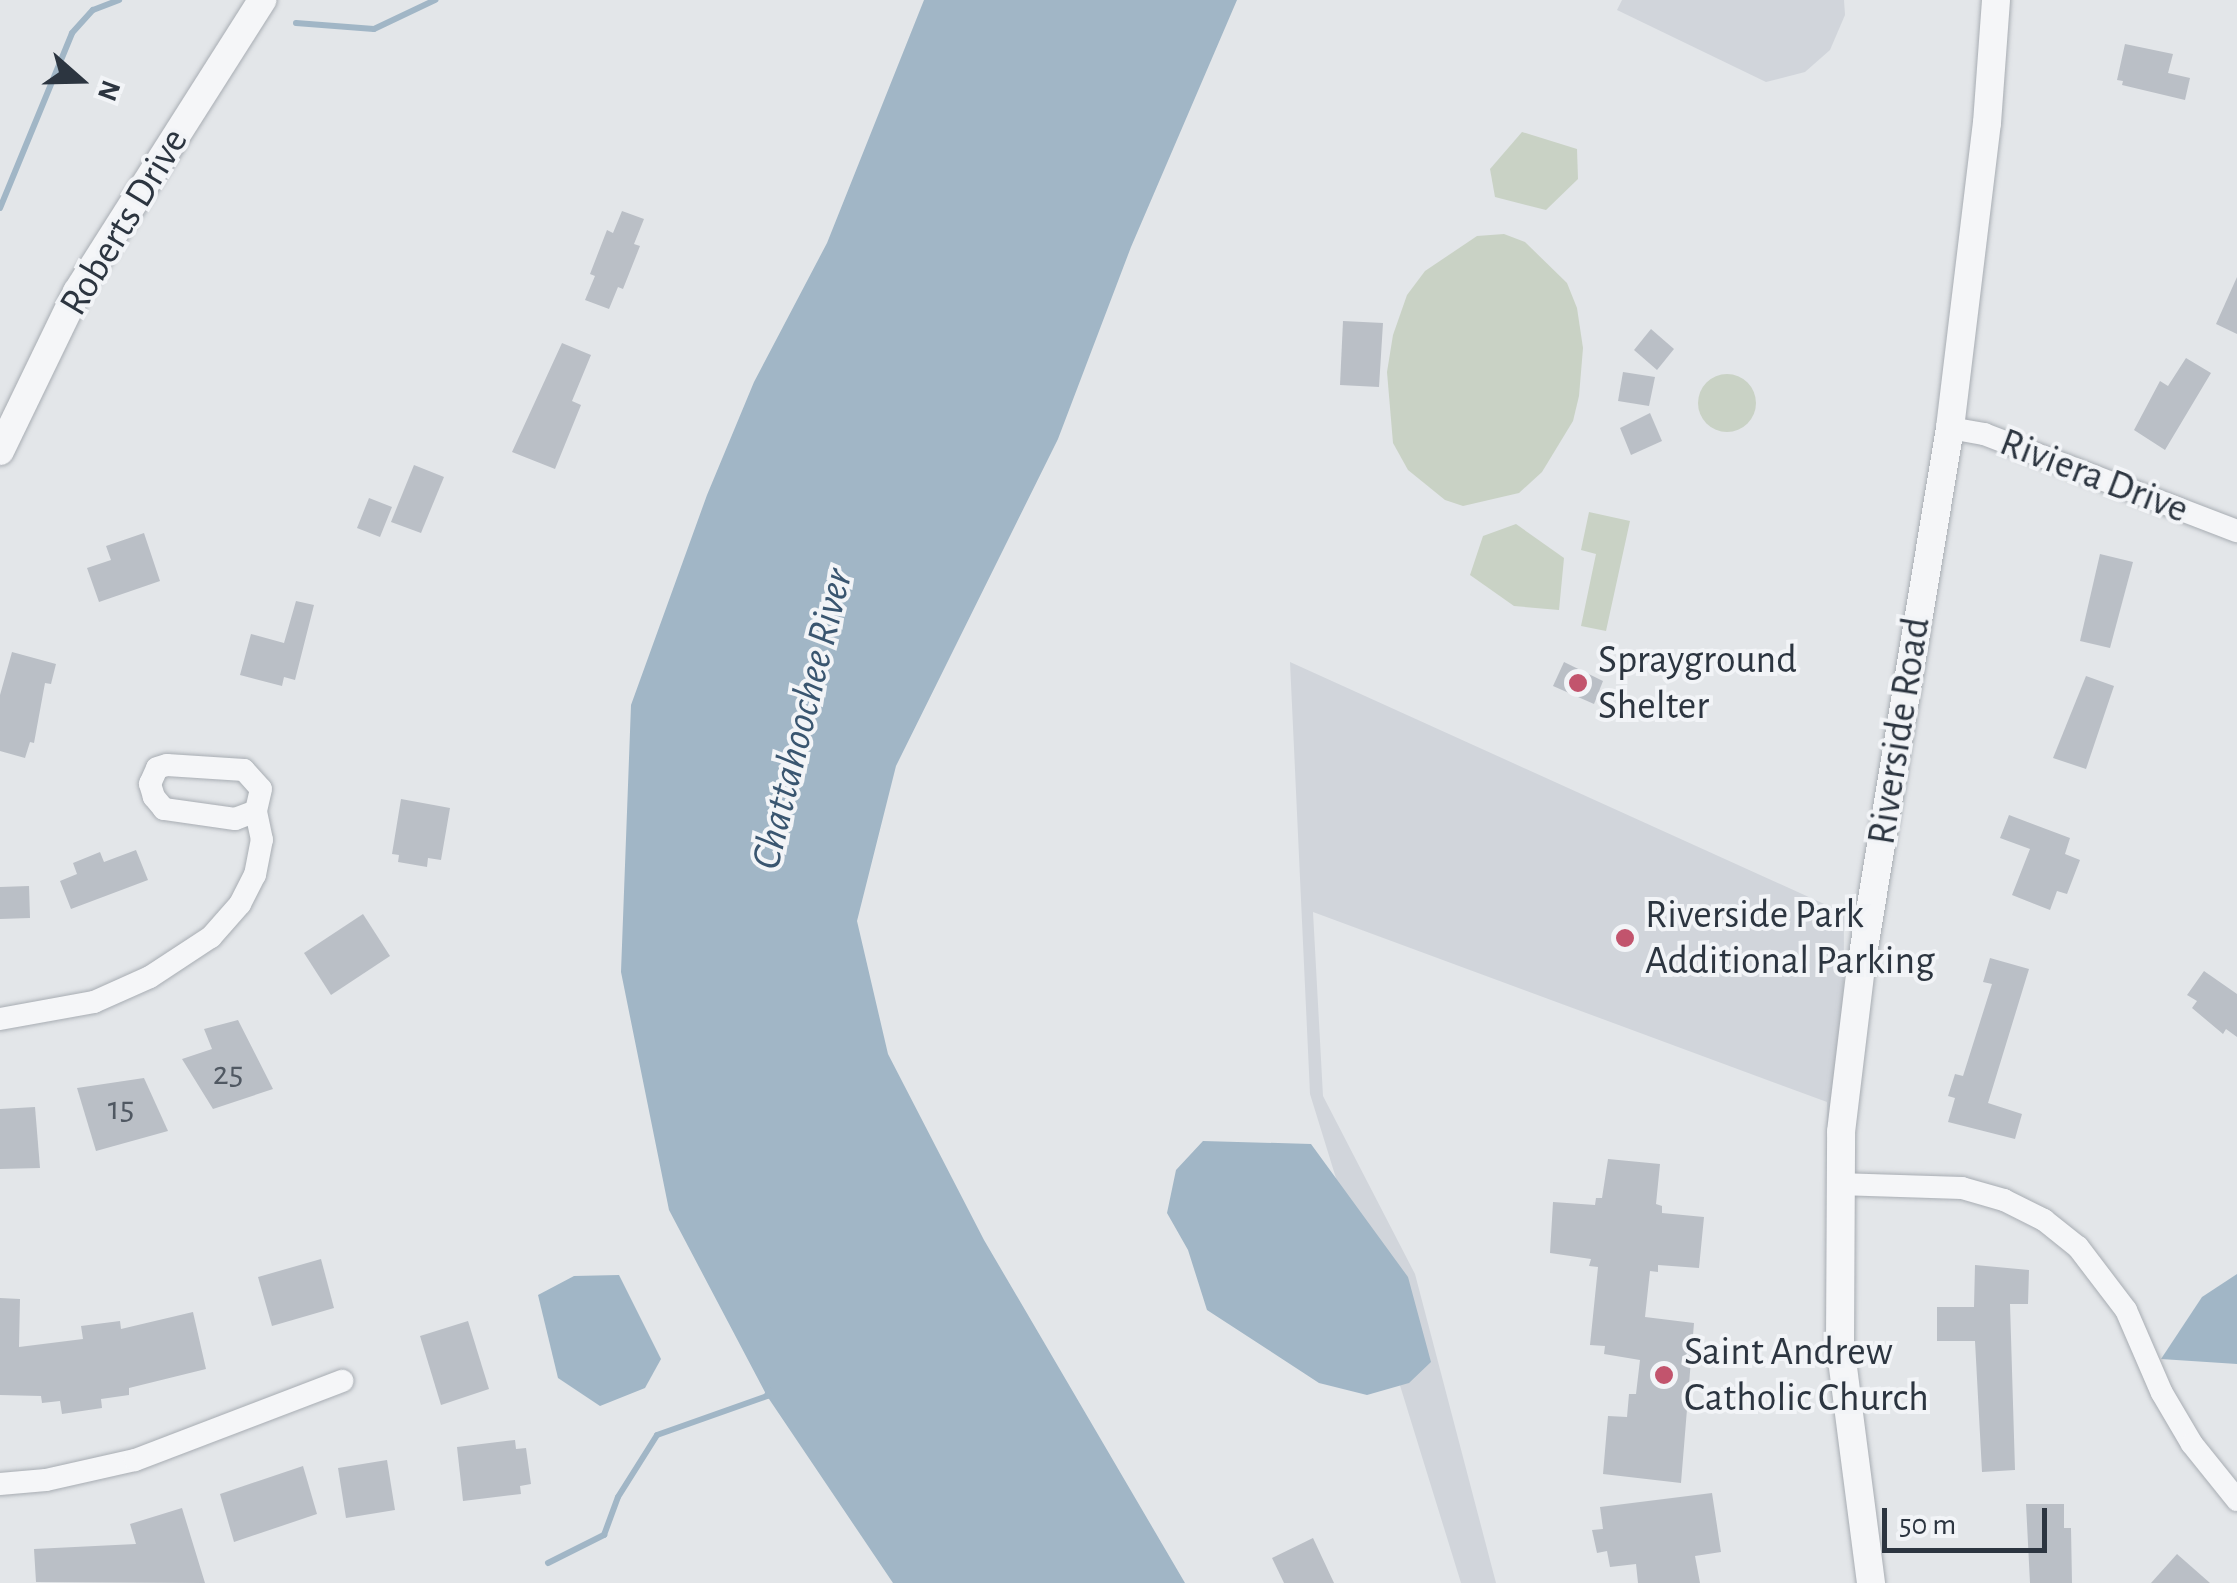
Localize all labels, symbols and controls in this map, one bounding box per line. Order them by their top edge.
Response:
north arrow [30,30,130,130]
text: N [92,76,125,104]
street label: Roberts Drive [49,120,199,324]
street label: Riviera Drive [1993,418,2195,534]
water label: Chattahoochee River [740,563,864,875]
street label: Riverside Road [1857,614,1941,848]
place label: Sprayground Shelter [1598,636,1797,730]
marker: Sprayground Shelter [1567,672,1589,694]
place label: Riverside Park Additional Parking [1645,891,1935,985]
marker: Riverside Park Additional Parking [1614,927,1636,949]
house number: 25 [213,1053,243,1095]
house number: 15 [108,1088,134,1130]
place label: Saint Andrew Catholic Church [1684,1328,1929,1422]
marker: Saint Andrew Catholic Church [1653,1364,1675,1386]
scale bar [1887,1488,2052,1550]
text: 50 m [1899,1510,1956,1540]

